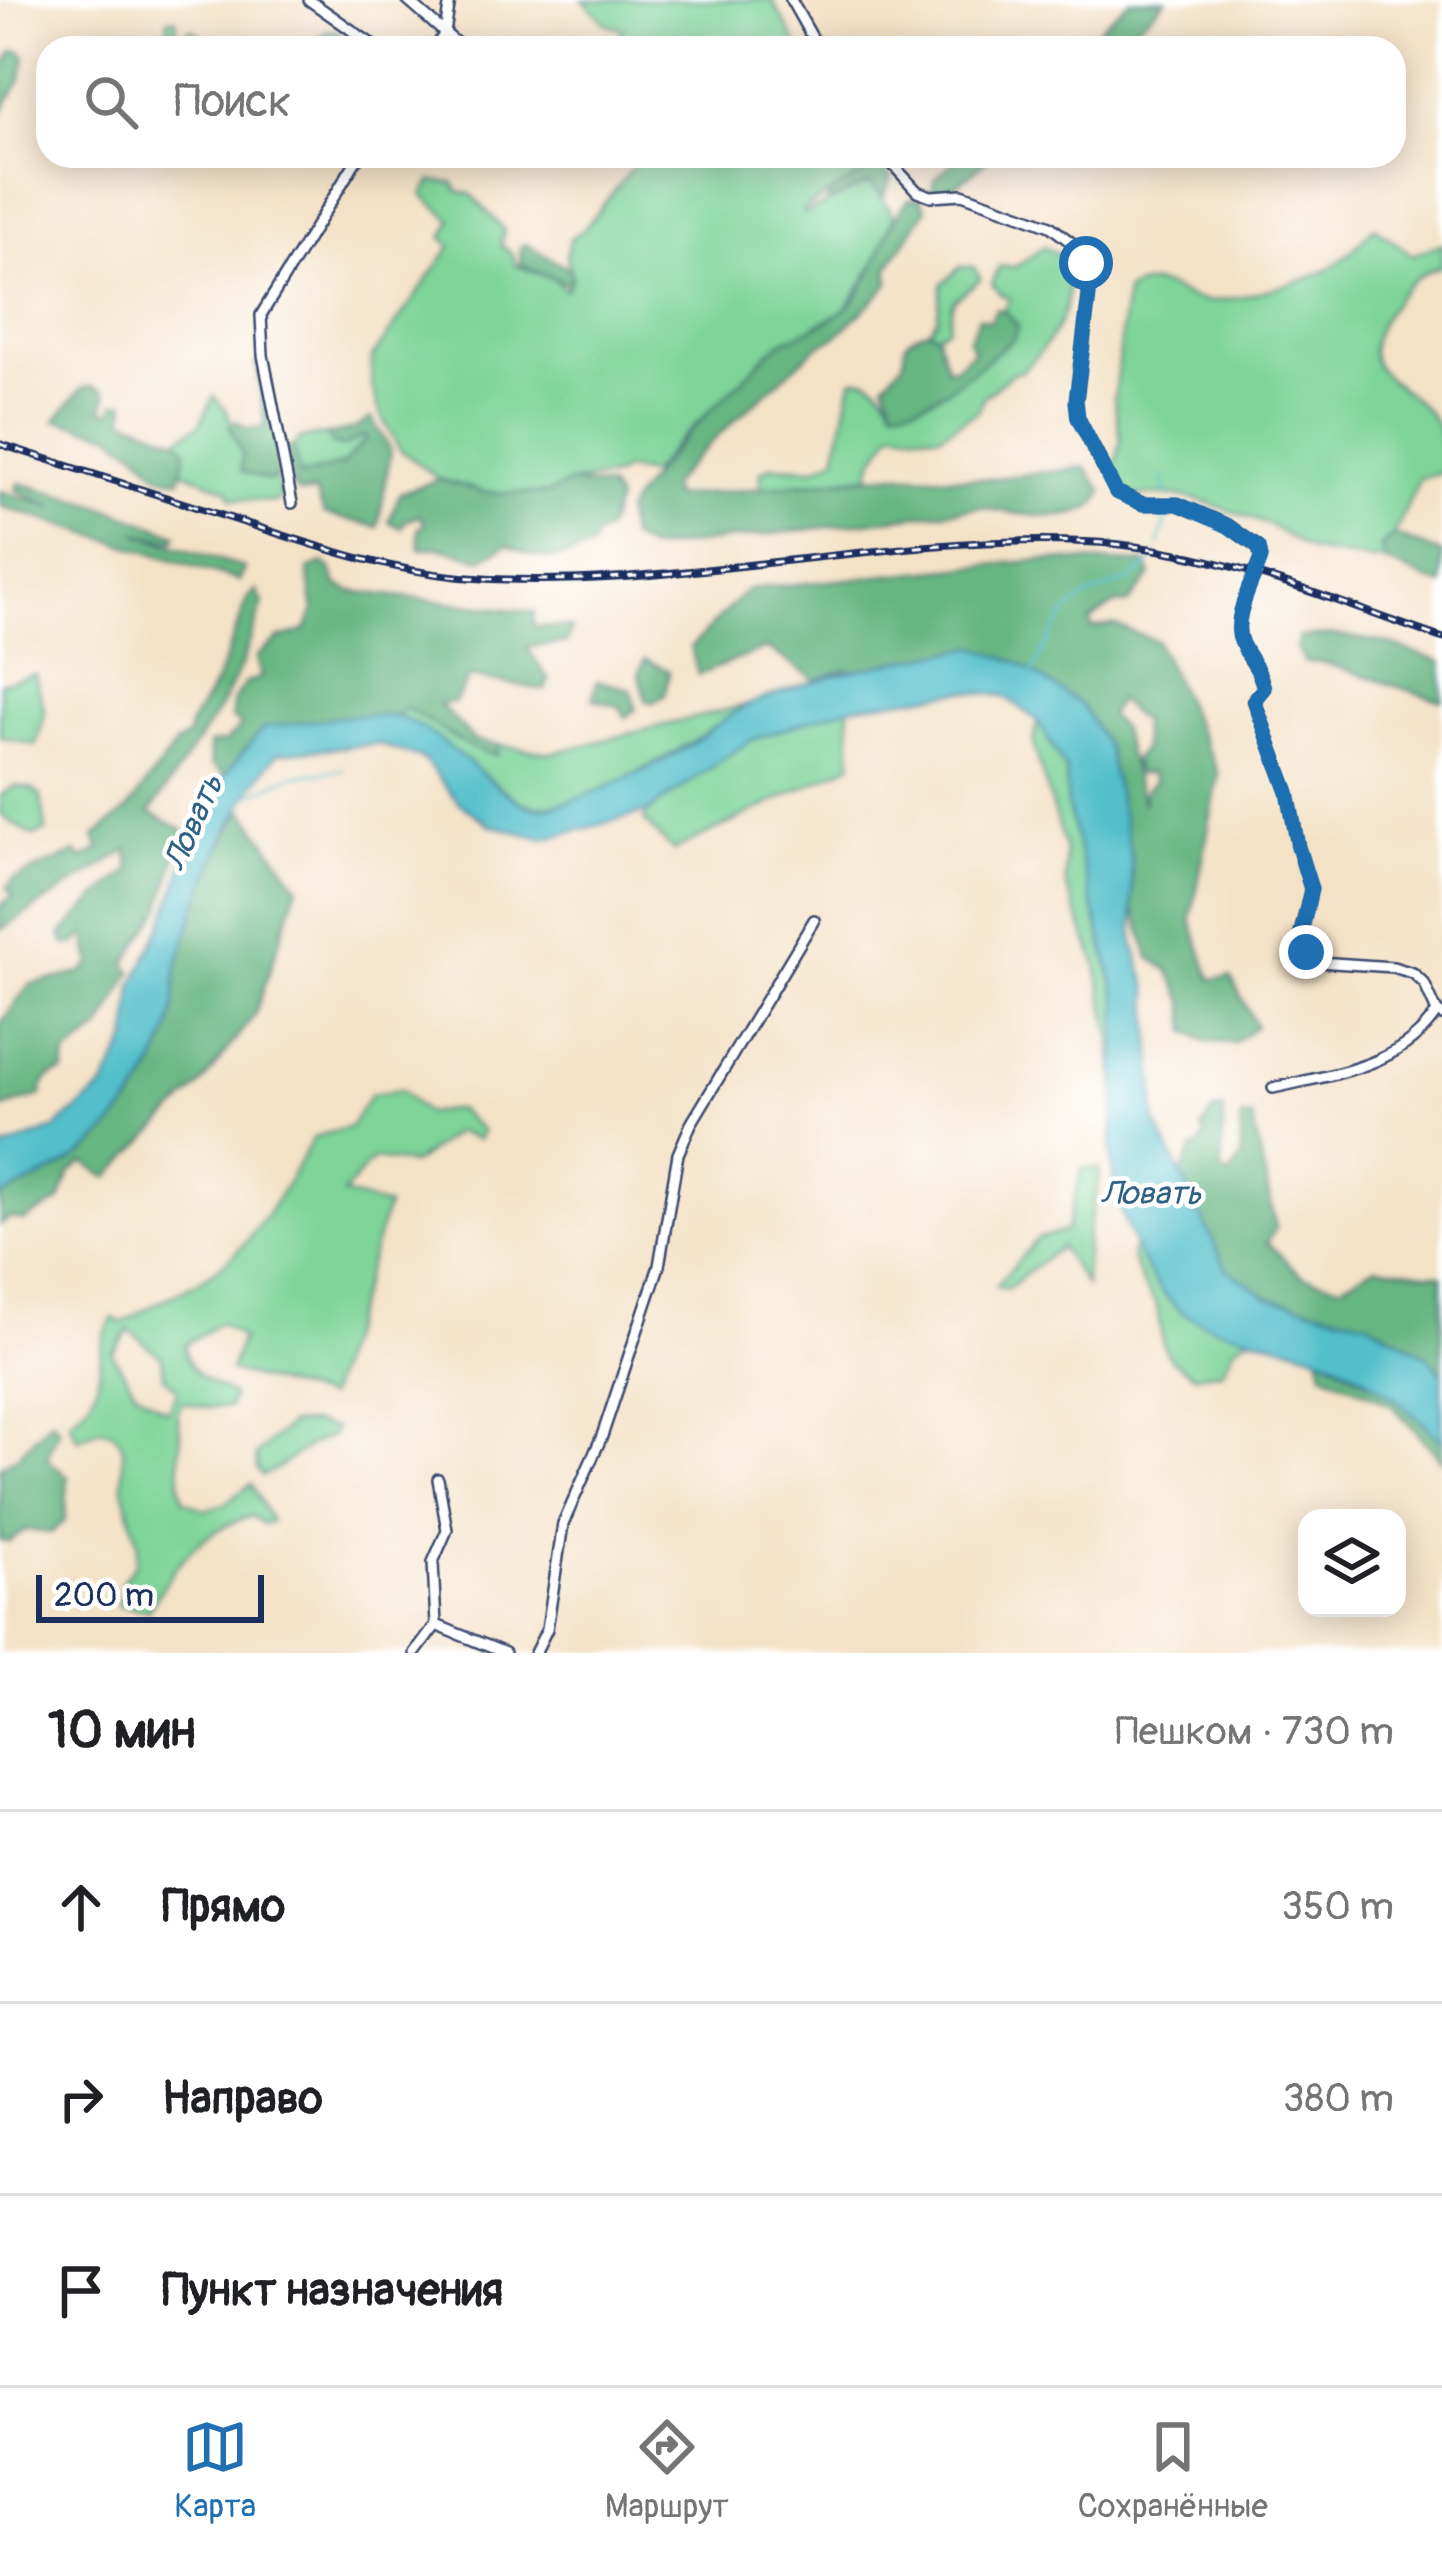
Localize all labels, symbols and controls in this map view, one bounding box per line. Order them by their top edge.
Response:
search box [36,36,1406,168]
icon: search [78,69,144,135]
text: Поиск [174,74,291,130]
route start [1059,236,1113,290]
water label: Ловать [154,767,233,877]
route end [1279,925,1333,979]
water label: Ловать [1101,1173,1202,1214]
map controls [1298,1509,1406,1617]
button: layers [1298,1509,1406,1617]
scale bar [36,1569,264,1622]
text: 200 m [54,1575,154,1616]
text: 10 мин [48,1699,196,1763]
text: Пешком · 730 m [1115,1707,1394,1756]
icon: ahead [48,1874,114,1940]
text: Прямо [162,1879,285,1935]
text: 350 m [1281,1882,1394,1931]
icon: right [48,2066,114,2132]
text: Направо [162,2071,323,2127]
text: 380 m [1283,2074,1394,2123]
icon: arrive [48,2258,114,2324]
text: Пункт назначения [162,2263,503,2319]
tab: Карта [174,2414,256,2527]
tab: Маршрут [605,2414,729,2527]
tab: Сохранённые [1077,2414,1268,2527]

